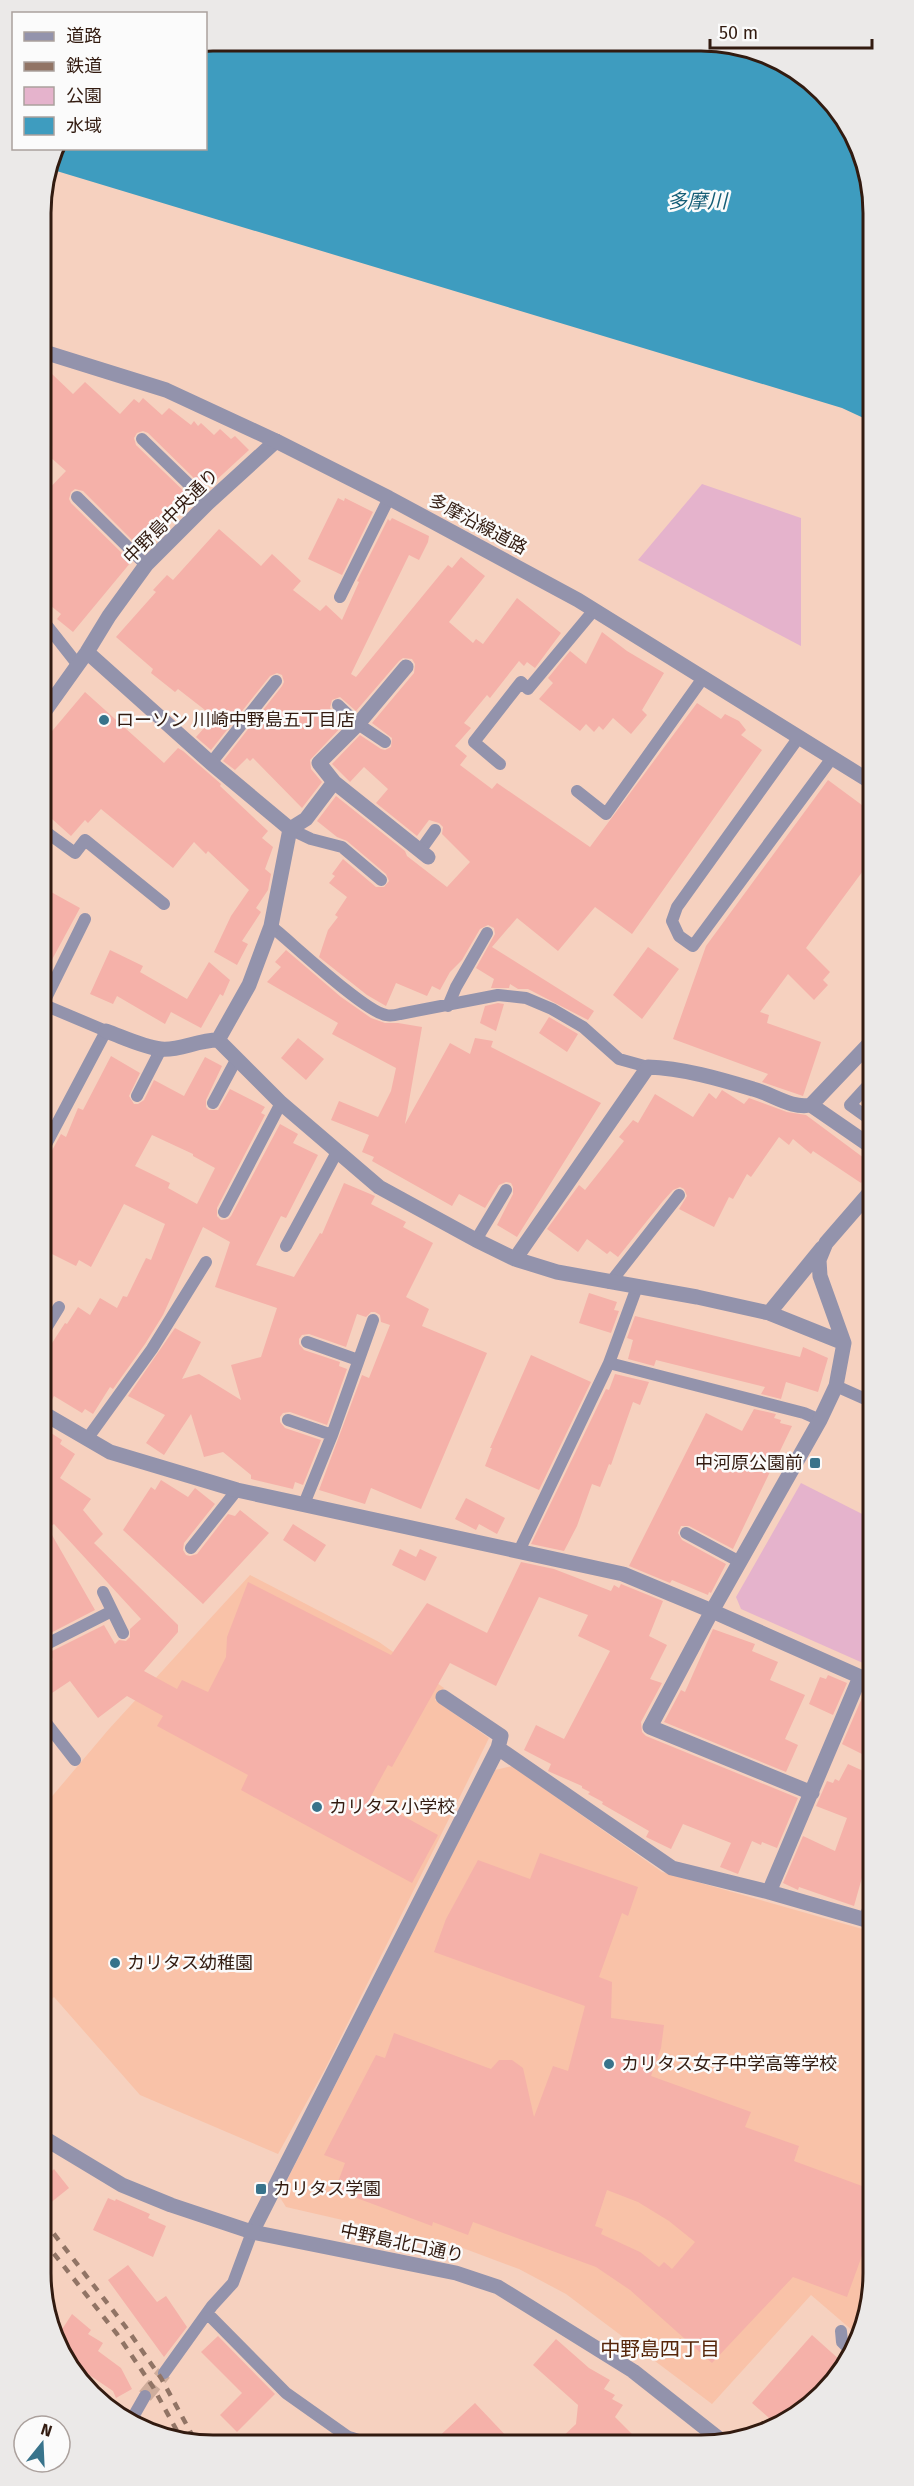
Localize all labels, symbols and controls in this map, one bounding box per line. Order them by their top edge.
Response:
legend [12,12,207,150]
scale bar [710,12,872,50]
text: 50 m [719,22,758,44]
text: 道路 [66,25,102,47]
text: 鉄道 [66,55,102,77]
text: 公園 [66,85,102,107]
text: 水域 [66,115,102,137]
water label: 多摩川 [667,189,729,213]
street label: 中野島中央通り [119,464,223,568]
street label: 多摩沿線道路 [425,489,531,559]
place label: ローソン 川崎中野島五丁目店 [116,709,355,731]
marker: ローソン 川崎中野島五丁目店 [97,713,111,727]
place label: 中河原公園前 [695,1452,803,1474]
marker: 中河原公園前 [808,1456,822,1470]
place label: カリタス小学校 [329,1796,455,1818]
marker: カリタス小学校 [310,1800,324,1814]
place label: カリタス幼稚園 [127,1952,253,1974]
marker: カリタス幼稚園 [108,1956,122,1970]
place label: カリタス女子中学高等学校 [621,2053,837,2075]
marker: カリタス女子中学高等学校 [602,2057,616,2071]
place label: カリタス学園 [273,2178,381,2200]
marker: カリタス学園 [254,2182,268,2196]
street label: 中野島北口通り [338,2219,466,2267]
district label: 中野島四丁目 [600,2337,720,2361]
north arrow [12,2414,72,2474]
text: N [39,2420,54,2441]

